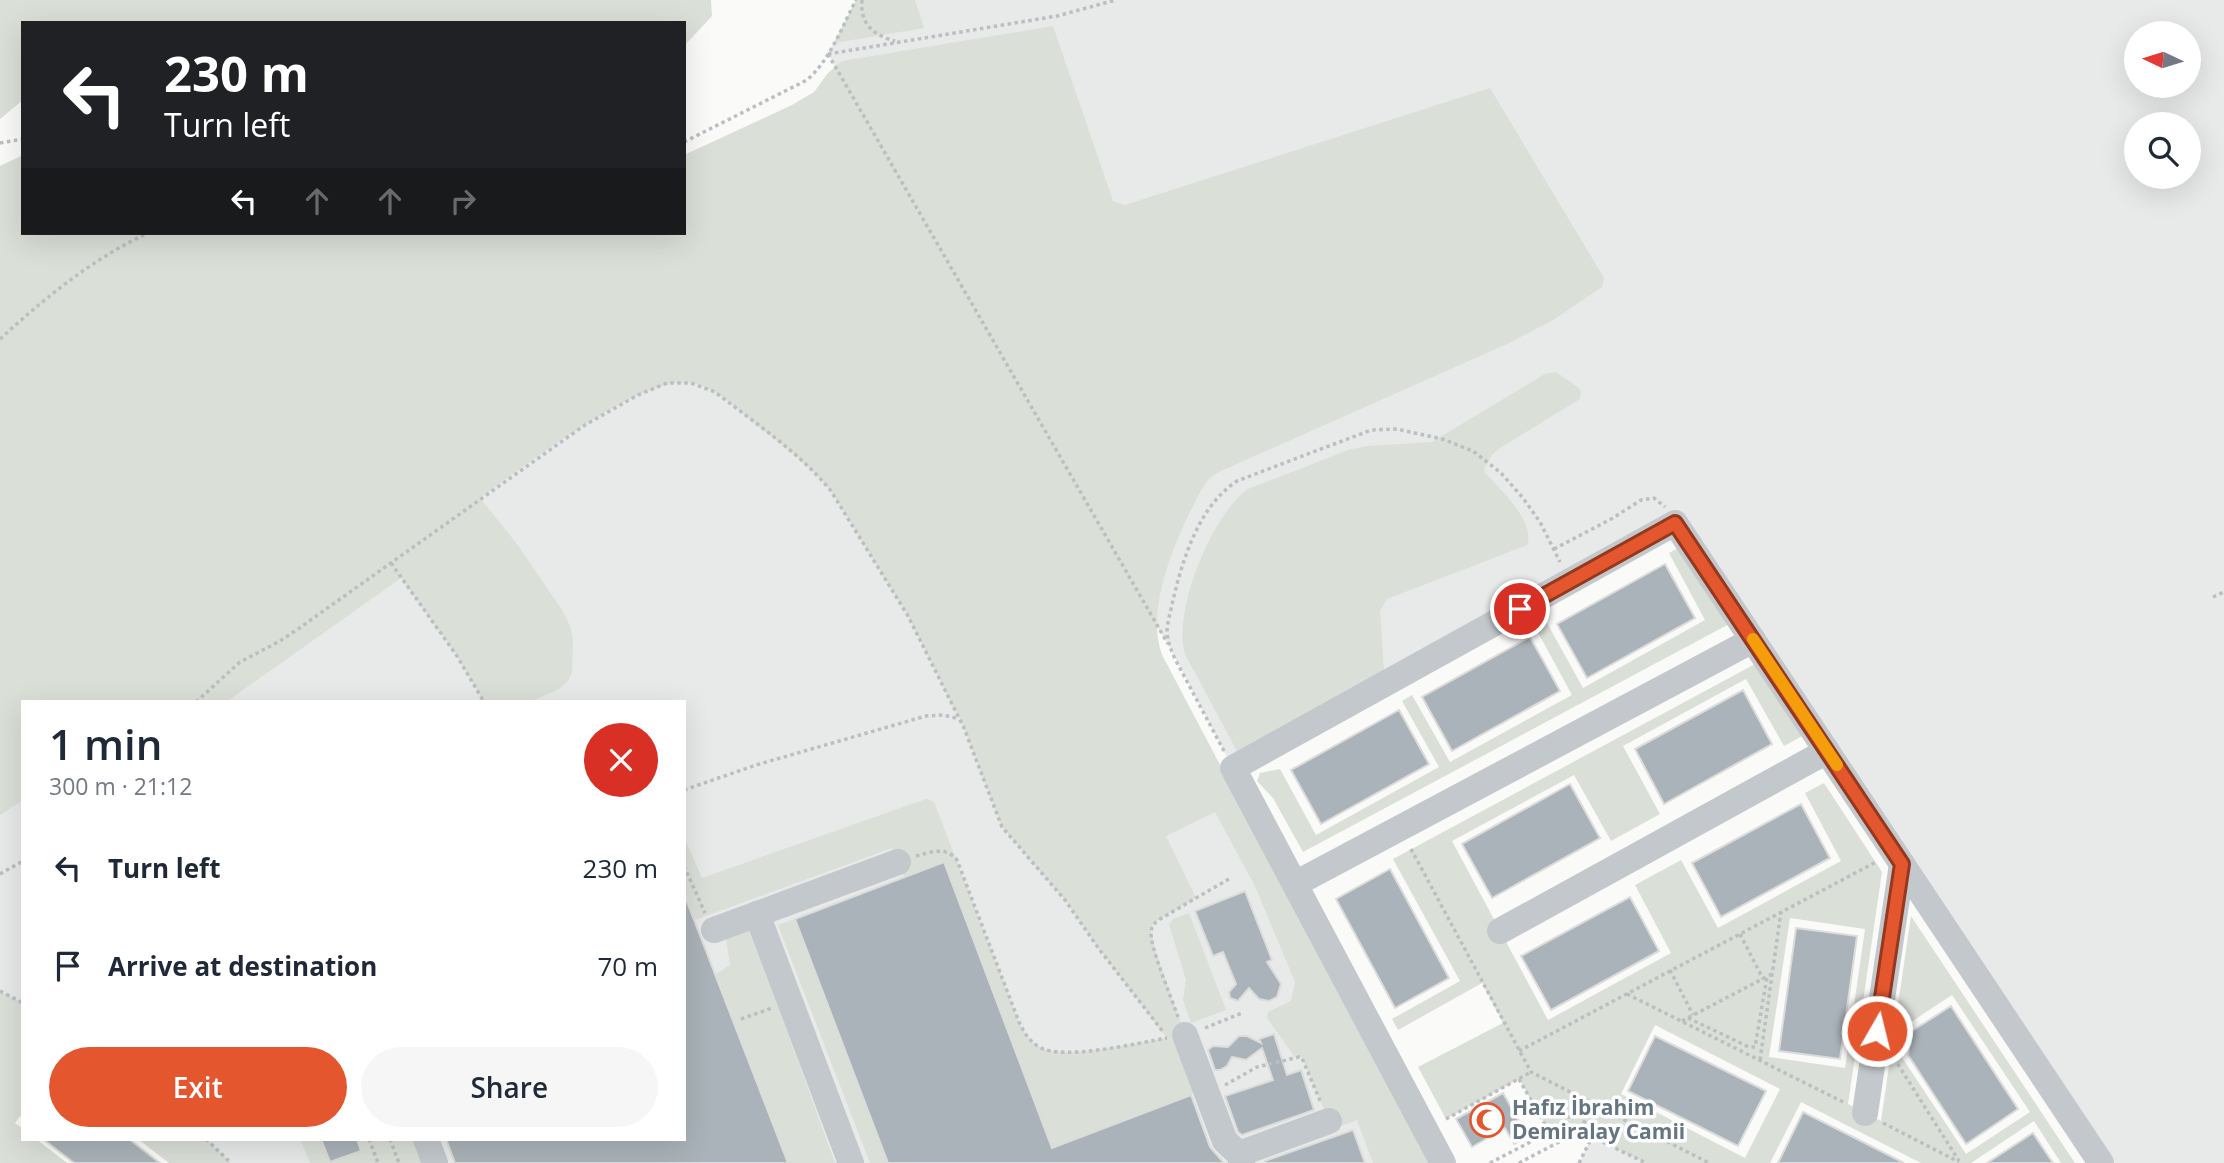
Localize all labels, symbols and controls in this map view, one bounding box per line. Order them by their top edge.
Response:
north arrow [2124,21,2202,98]
map controls [2124,21,2201,189]
text: 230 m [164,40,309,106]
icon: left [49,49,140,140]
text: Turn left [164,103,290,146]
button: search [2124,112,2201,189]
icon: left [225,182,263,220]
icon: ahead [298,182,336,220]
icon: ahead [371,182,409,220]
icon: right [444,182,482,220]
pin [1490,579,1550,639]
icon: arrive [1501,590,1539,628]
text: 1 min [49,715,162,772]
button: close [584,723,658,797]
text: 300 m · 21:12 [49,770,192,802]
icon: left [49,849,87,887]
text: Turn left [108,850,220,886]
text: 230 m [583,850,658,886]
icon: arrive [49,947,87,985]
text: Arrive at destination [108,948,377,984]
text: 70 m [597,948,658,984]
position arrow [1840,994,1914,1068]
button: Exit [49,1047,347,1127]
button: Share [361,1047,658,1127]
place label: Hafız İbrahim Demiralay Camii [1512,1093,1685,1145]
mosque icon: Hafız İbrahim Demiralay Camii [1468,1101,1506,1139]

